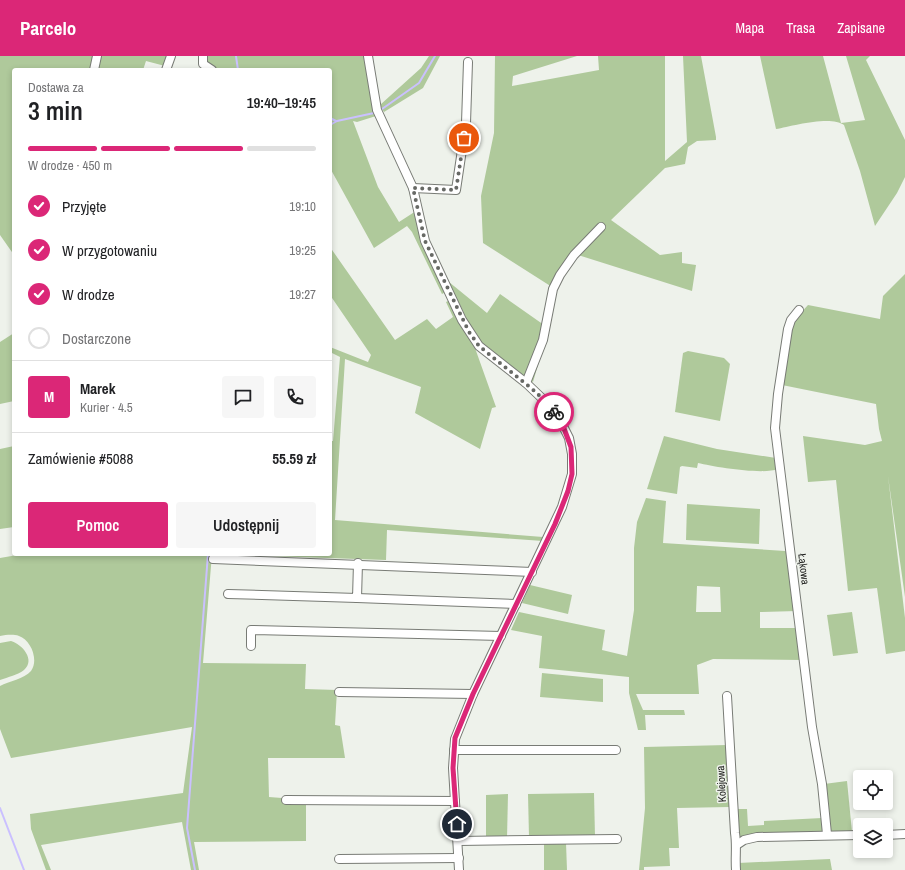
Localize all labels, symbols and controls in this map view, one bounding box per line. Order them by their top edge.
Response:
text: Parcelo [20,15,76,41]
text: Mapa [735,19,764,37]
text: Trasa [786,19,815,37]
text: Zapisane [837,19,885,37]
text: Dostawa za [28,79,84,96]
text: 19:40–19:45 [247,92,316,113]
text: 3 min [28,93,83,128]
pin [447,121,481,155]
icon: bag [453,127,475,149]
text: W drodze · 450 m [28,157,112,174]
icon: check [28,195,50,217]
text: Przyjęte [62,196,106,217]
text: 19:10 [289,198,316,215]
icon: check [28,239,50,261]
text: W przygotowaniu [62,240,157,261]
text: 19:25 [289,242,316,259]
icon: check [28,283,50,305]
text: W drodze [62,284,115,305]
text: 19:27 [289,286,316,303]
text: Dostarczone [62,328,131,349]
button: chat [222,376,264,418]
button: phone [274,376,316,418]
text: Marek [80,378,116,399]
text: M [44,386,54,407]
courier [534,392,574,432]
text: Kurier · 4.5 [80,399,133,416]
icon: bike [543,401,565,423]
text: Zamówienie #5088 [28,448,133,469]
text: 55.59 zł [272,448,316,469]
button: Pomoc [28,502,168,548]
button: Udostępnij [176,502,316,548]
street label: Łąkowa [795,553,813,585]
street label: Kolejowa [713,765,729,803]
map controls [853,770,893,858]
button: locate [853,770,893,810]
pin [440,807,474,841]
icon: home [446,813,468,835]
button: layers [853,818,893,858]

